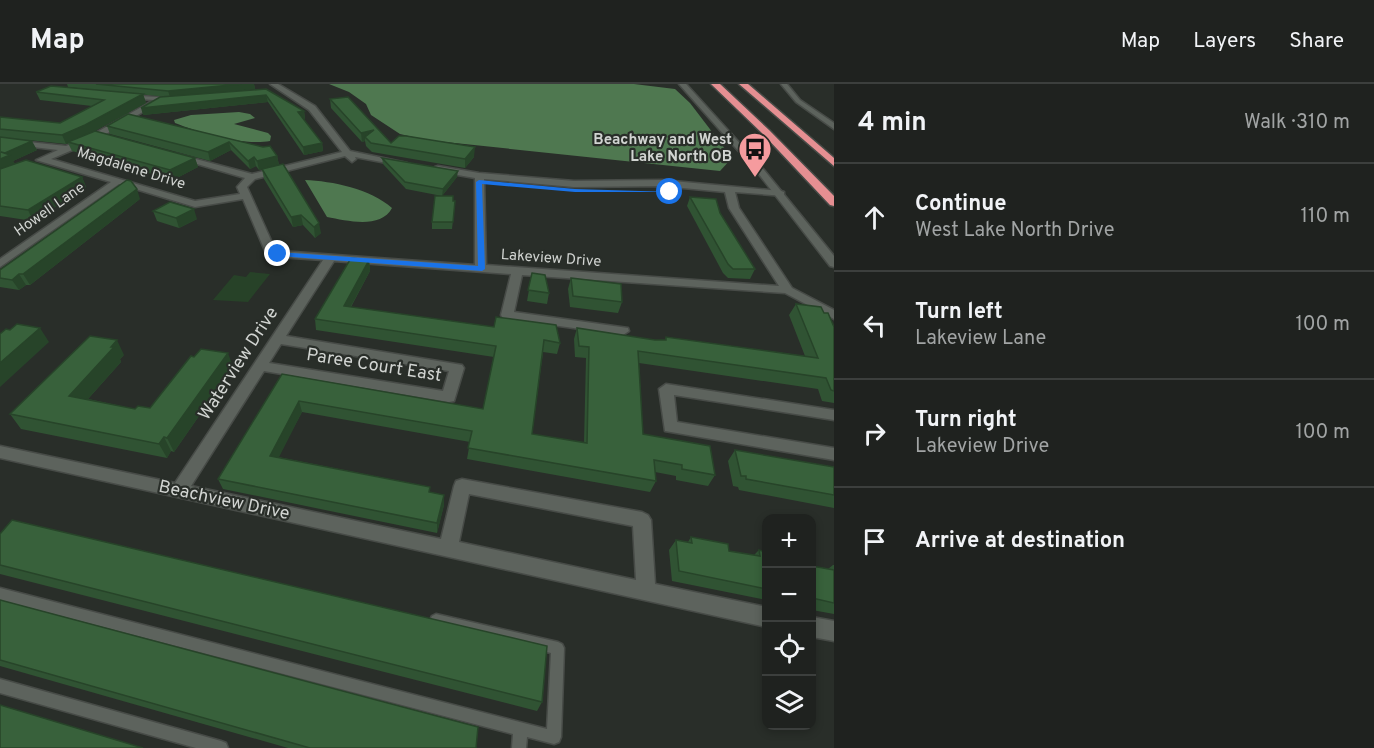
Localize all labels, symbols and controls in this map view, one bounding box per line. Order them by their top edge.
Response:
text: Map [30,23,85,59]
text: Map [1121,28,1160,55]
text: Layers [1193,28,1256,55]
text: Share [1289,28,1344,55]
text: 4 min [858,107,927,140]
text: Walk · 310 m [1244,110,1350,136]
place label: Beachway and West Lake North OB [593,131,732,167]
bus stop icon: Beachway and West Lake North OB [737,131,773,178]
street label: Magdalene Drive [74,143,188,195]
route start [656,178,682,204]
street label: Howell Lane [11,179,89,241]
text: Continue [915,191,1006,218]
icon: ahead [858,201,891,234]
text: 110 m [1301,204,1350,230]
text: West Lake North Drive [915,218,1114,244]
route end [264,240,290,266]
street label: Lakeview Drive [500,246,602,272]
text: Turn left [915,299,1003,326]
street label: Waterview Drive [194,303,284,425]
icon: left [858,309,891,342]
text: 100 m [1295,312,1350,338]
text: Lakeview Lane [915,326,1046,352]
street label: Paree Court East [305,344,443,388]
text: Turn right [915,407,1017,434]
icon: right [858,417,891,450]
text: 100 m [1295,420,1350,446]
text: Lakeview Drive [915,434,1049,460]
street label: Beachview Drive [156,476,292,526]
map controls [762,514,816,730]
button: + [762,514,816,568]
icon: arrive [858,525,891,558]
text: Arrive at destination [915,528,1125,555]
button: − [762,568,816,622]
button: locate [762,622,816,676]
button: layers [762,676,816,730]

